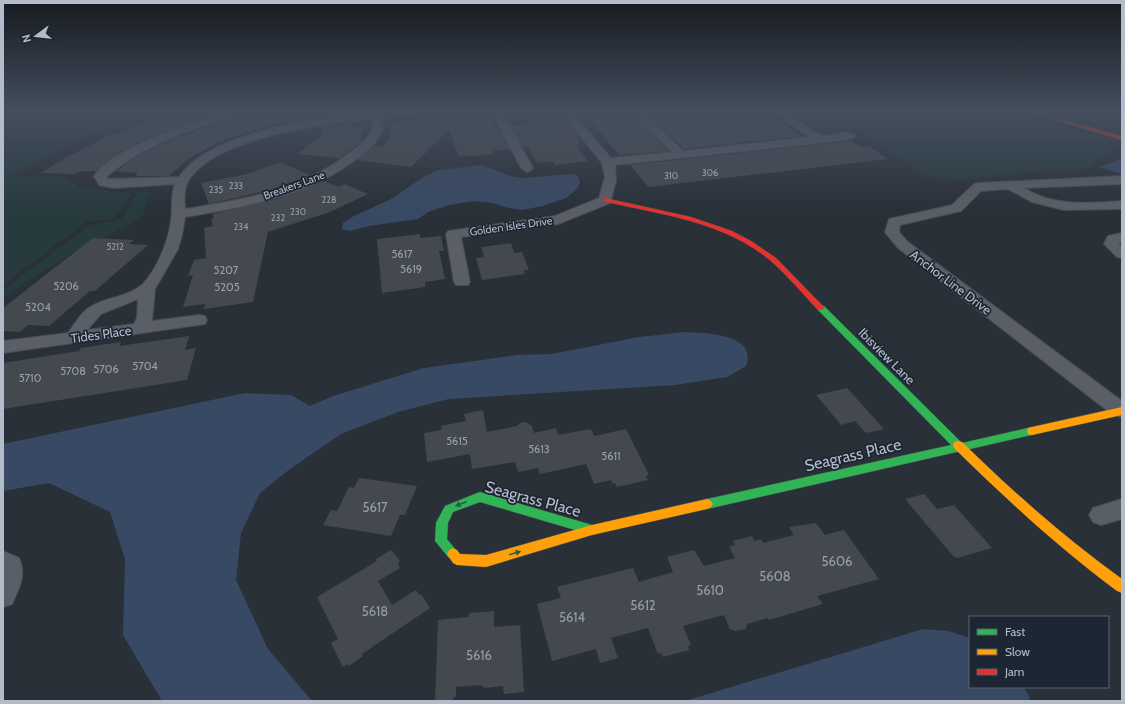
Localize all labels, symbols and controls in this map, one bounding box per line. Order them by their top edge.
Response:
north arrow [16,16,56,56]
text: N [19,33,34,44]
street label: Breakers Lane [261,167,327,203]
house number: 306 [702,167,718,178]
house number: 310 [664,170,678,181]
house number: 233 [229,180,243,191]
house number: 235 [209,184,223,195]
house number: 228 [322,194,336,205]
house number: 230 [290,206,306,217]
house number: 232 [271,212,285,223]
street label: Golden Isles Drive [469,213,554,239]
house number: 234 [234,221,248,232]
house number: 5212 [106,241,124,252]
street label: Anchor Line Drive [907,246,995,318]
house number: 5617 [391,247,413,261]
house number: 5619 [400,262,422,276]
house number: 5207 [214,263,239,277]
house number: 5206 [53,279,79,293]
house number: 5205 [214,280,240,294]
house number: 5204 [25,300,52,314]
street label: Tides Place [70,322,133,346]
street label: Ibisview Lane [855,324,919,388]
house number: 5704 [132,359,158,373]
house number: 5706 [93,362,119,376]
house number: 5708 [60,364,86,378]
house number: 5710 [19,371,42,385]
house number: 5615 [446,434,468,448]
street label: Seagrass Place [803,435,903,475]
house number: 5613 [528,442,550,456]
house number: 5611 [601,449,621,463]
street label: Seagrass Place [483,477,583,521]
house number: 5617 [362,499,388,515]
one-way arrow [455,502,467,508]
one-way arrow [509,550,521,556]
house number: 5606 [822,553,852,569]
house number: 5608 [759,568,791,584]
house number: 5610 [696,582,724,598]
house number: 5612 [630,597,656,613]
house number: 5618 [362,603,388,619]
house number: 5614 [559,609,586,625]
legend [969,616,1109,688]
text: Fast [1005,624,1025,639]
text: Slow [1005,644,1030,659]
house number: 5616 [466,647,492,663]
text: Jam [1004,664,1024,679]

